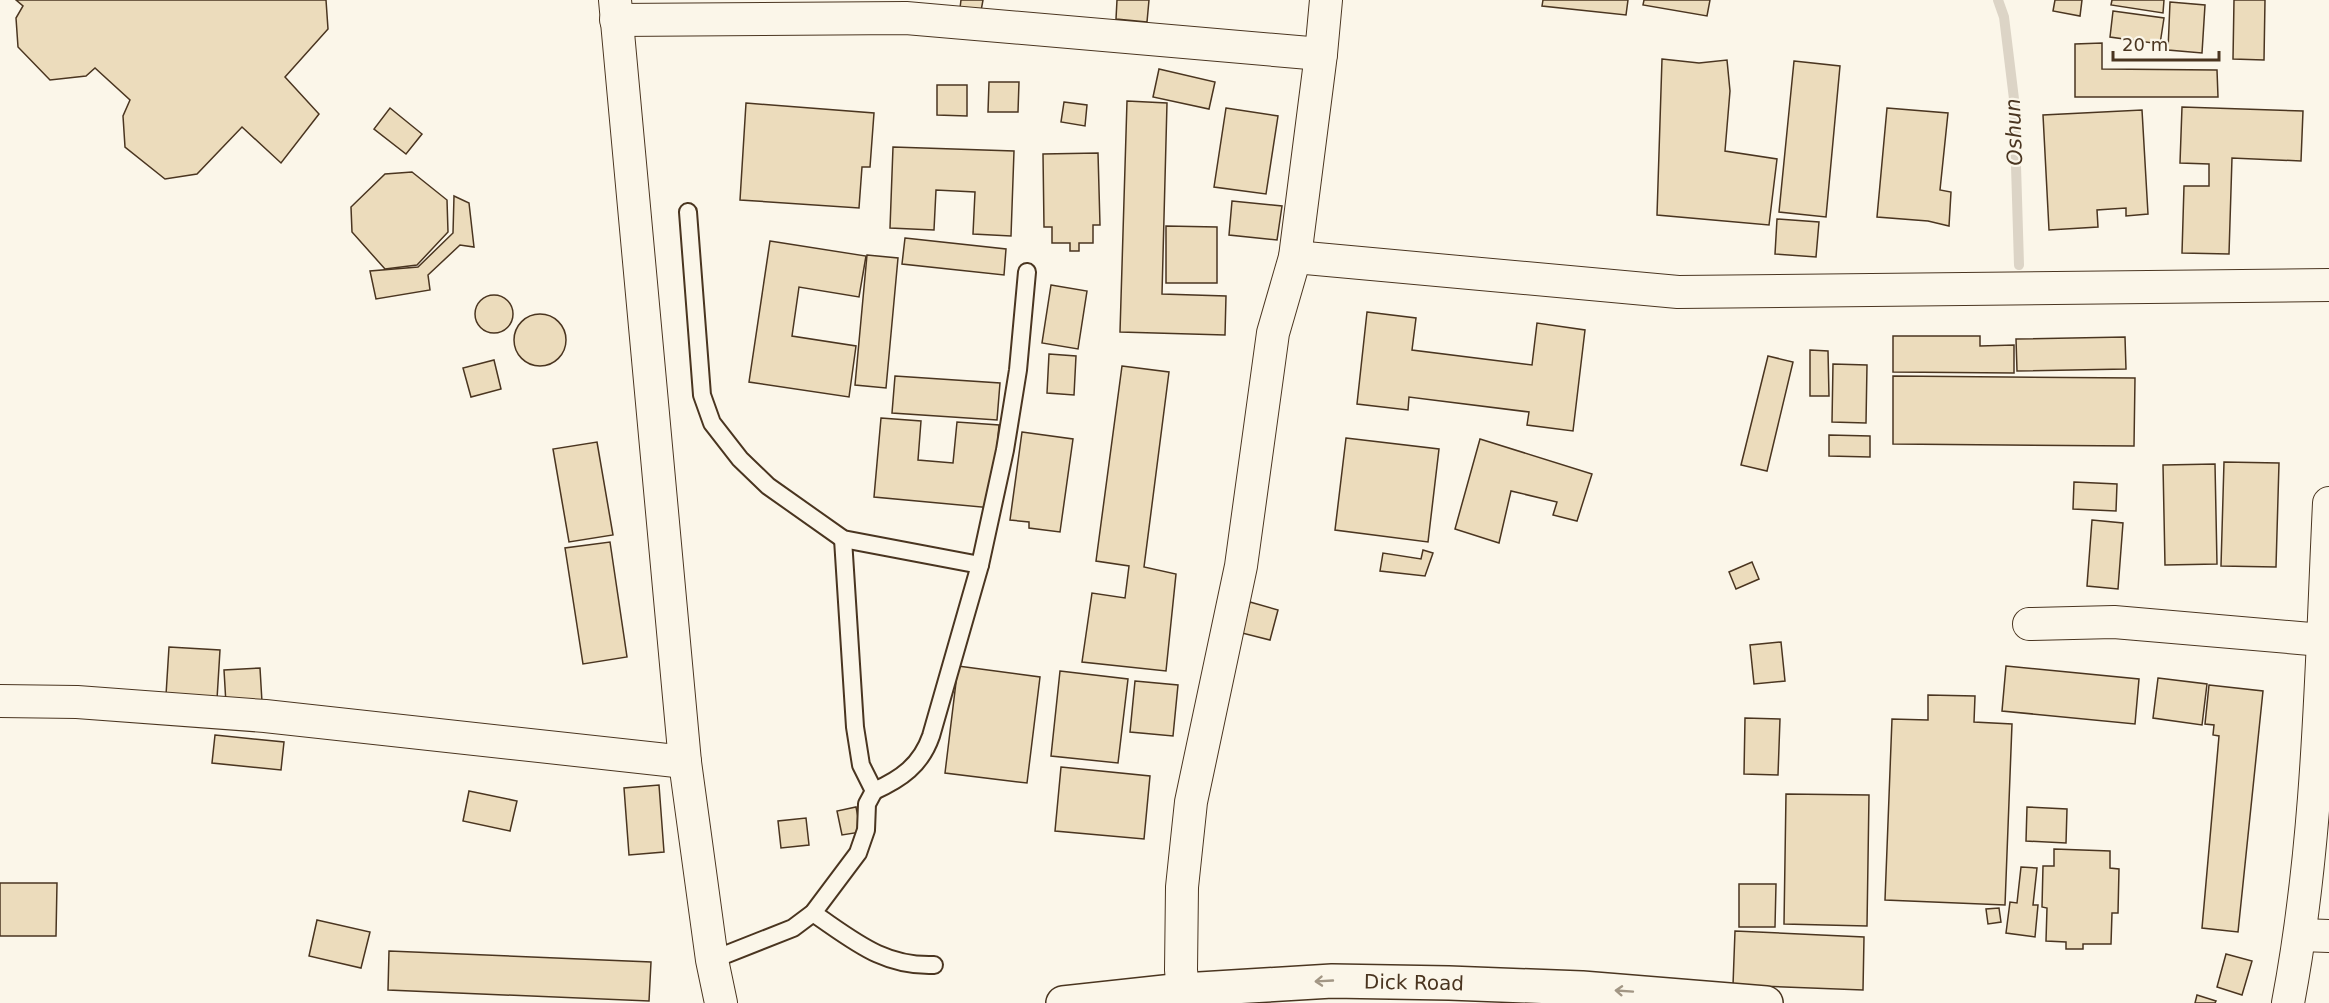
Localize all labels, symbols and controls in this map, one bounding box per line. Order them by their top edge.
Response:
scale bar [2113,24,2220,62]
text: 20 m [2122,34,2168,55]
water label: Oshun [2001,98,2027,166]
street label: Dick Road [1364,970,1465,996]
one-way arrow [1315,976,1335,987]
one-way arrow [1615,985,1635,996]

